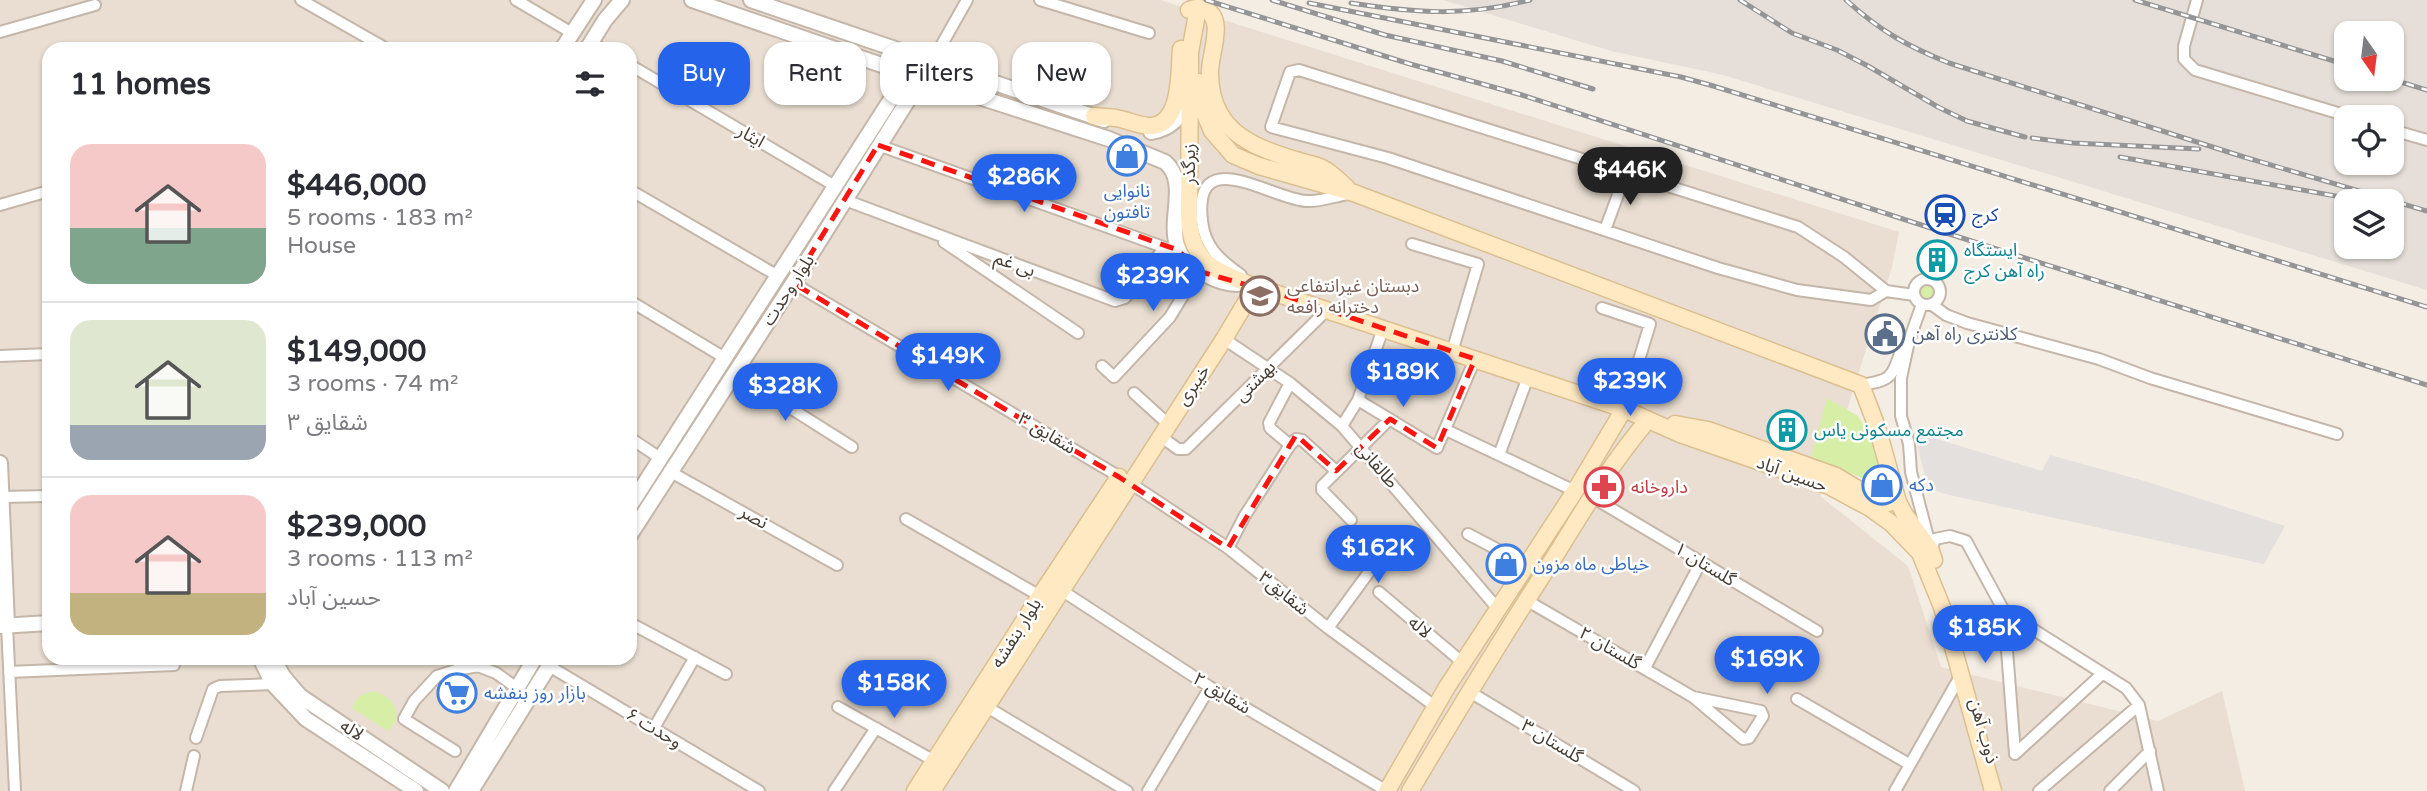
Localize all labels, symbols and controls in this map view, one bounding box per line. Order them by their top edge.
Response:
north arrow [2334,21,2404,91]
map controls [2334,21,2404,259]
chip: Buy [658,42,750,105]
chip: Rent [764,42,866,105]
chip: Filters [880,42,998,105]
chip: New [1012,42,1111,105]
icon: filters [571,65,609,103]
text: 11 homes [70,66,211,103]
button: locate [2334,105,2404,175]
street label: ایثار [732,119,769,153]
shop icon: نانوایی تافتون [1106,135,1148,177]
street label: زیرگذر [1178,143,1200,186]
pin: $446K [1581,148,1679,207]
pin: $286K [975,154,1073,214]
text: $446K [1594,156,1666,184]
text: $286K [988,163,1060,191]
text: $446,000 [287,167,426,204]
icon: home [126,172,210,256]
place label: نانوایی تافتون [1104,180,1150,223]
button: layers [2334,189,2404,259]
station icon: کرج [1924,194,1966,236]
text: 5 rooms · 183 m² [287,204,473,232]
place label: کرج [1972,204,1999,228]
text: House [287,232,356,260]
building icon: ایستگاه راه آهن کرج [1916,239,1958,281]
place label: ایستگاه راه آهن کرج [1964,239,2045,284]
street label: بی غم [991,246,1038,283]
street label: بلوار وحدت [757,250,819,330]
pin: $239K [1104,254,1202,313]
text: $239K [1117,262,1189,290]
school or university icon: دبستان غیرانتفاعی دخترانه رافعه [1239,275,1281,317]
place label: دبستان غیرانتفاعی دخترانه رافعه [1287,275,1419,318]
public building icon: کلانتری راه آهن [1864,313,1906,355]
place label: کلانتری راه آهن [1912,323,2018,345]
text: $149,000 [287,333,426,370]
pin: $149K [899,334,997,393]
text: $149K [912,342,984,370]
icon: home [126,348,210,432]
pin: $189K [1354,350,1452,409]
street label: بهشتی [1230,356,1280,406]
text: $189K [1367,358,1439,386]
pin: $239K [1581,358,1679,418]
street label: خیبری [1171,360,1215,410]
pin: $328K [736,364,834,423]
text: $239K [1594,367,1666,395]
text: 3 rooms · 74 m² [287,370,458,398]
text: $328K [749,372,821,400]
street label: شقایق ۳ [1014,407,1080,459]
text: شقایق ۳ [287,409,368,437]
building icon: مجتمع مسکونی یاس [1766,409,1808,451]
place label: مجتمع مسکونی یاس [1814,419,1964,444]
street label: طالقانی [1351,437,1403,493]
street label: حسین آباد [1754,451,1830,497]
shop icon: دکه [1861,464,1903,506]
pharmacy icon: داروخانه [1583,466,1625,508]
place label: دکه [1909,474,1934,496]
place label: داروخانه [1631,476,1688,498]
street label: نصر [735,500,772,534]
text: $239,000 [287,508,426,545]
icon: home [126,523,210,607]
pin: $162K [1329,526,1427,585]
text: $162K [1342,534,1414,562]
street label: گلستان ۱ [1670,537,1740,591]
shop icon: خیاطی ماه مزون [1485,543,1527,585]
text: 3 rooms · 113 m² [287,545,473,573]
place label: خیاطی ماه مزون [1533,553,1649,575]
street label: شقایق۳ [1254,566,1314,620]
text: حسین آباد [287,584,381,612]
street label: بلوار بنفشه [986,594,1046,672]
pin: $185K [1936,606,2034,665]
street label: لاله [1404,611,1436,643]
text: $185K [1949,614,2021,642]
street label: گلستان ۲ [1575,622,1645,675]
pin: $169K [1718,636,1816,696]
text: $169K [1731,645,1803,673]
pin: $158K [845,660,943,720]
street label: شقایق ۲ [1189,667,1255,719]
text: $158K [858,669,930,697]
supermarket icon: بازار روز بنفشه [436,672,478,714]
place label: بازار روز بنفشه [484,682,586,704]
street label: ذوب آهن [1964,696,2004,766]
street label: وحدت ۶ [622,703,686,753]
street label: لاله [336,714,368,746]
street label: گلستان ۳ [1517,714,1587,768]

